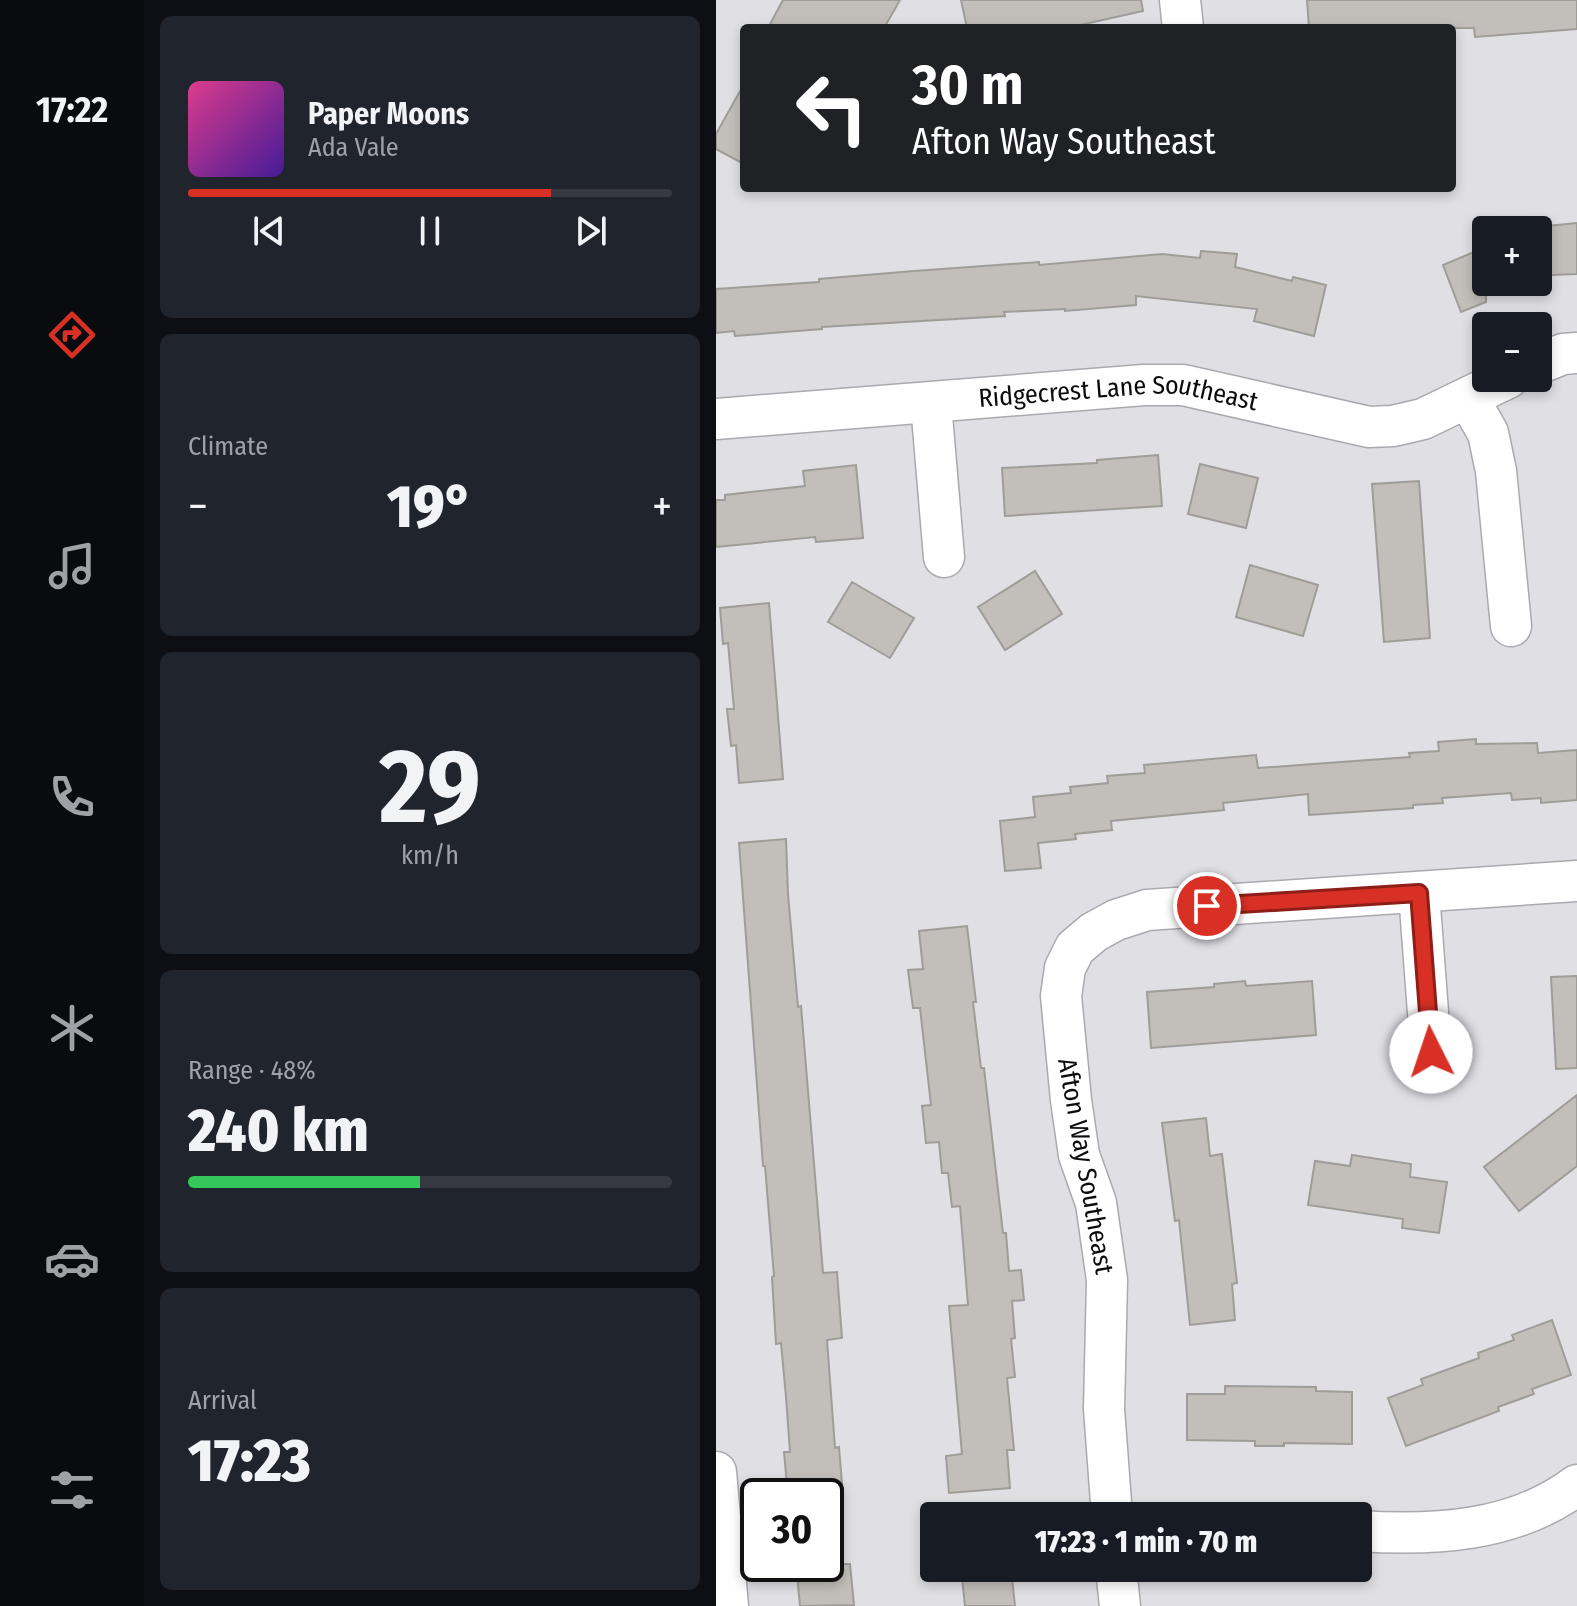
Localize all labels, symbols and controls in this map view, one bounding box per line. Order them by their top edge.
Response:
text: 30 m [912,52,1023,119]
icon: left [780,56,884,160]
text: 17:22 [36,88,108,132]
text: Paper Moons [308,96,469,132]
text: Afton Way Southeast [912,120,1215,164]
text: Ada Vale [308,132,399,163]
icon: previous [247,209,291,253]
icon: pause [408,209,452,253]
icon: next [569,209,613,253]
map controls [1472,216,1552,392]
button: + [1472,216,1552,296]
icon: directions [44,307,100,363]
button: − [1472,312,1552,392]
street label: Ridgecrest Lane Southeast [977,369,1261,418]
text: Climate [188,431,268,462]
text: 19° [387,471,473,543]
text: − [188,480,208,533]
text: + [652,480,672,533]
icon: music [44,538,100,594]
text: 29 [379,725,481,850]
icon: phone [44,769,100,825]
text: km/h [401,840,459,871]
pin [1173,872,1241,940]
icon: arrive [1185,884,1229,928]
icon: climate [44,1000,100,1056]
position arrow [1389,1010,1473,1094]
text: Range · 48% [188,1055,316,1086]
street label: Afton Way Southeast [1051,1055,1120,1277]
text: 240 km [188,1095,369,1167]
icon: car [44,1231,100,1287]
text: Arrival [188,1385,257,1416]
text: 17:23 [188,1425,311,1497]
icon: filters [44,1462,100,1518]
speed limit sign: 30 [740,1478,844,1582]
text: 17:23 · 1 min · 70 m [1035,1524,1257,1560]

